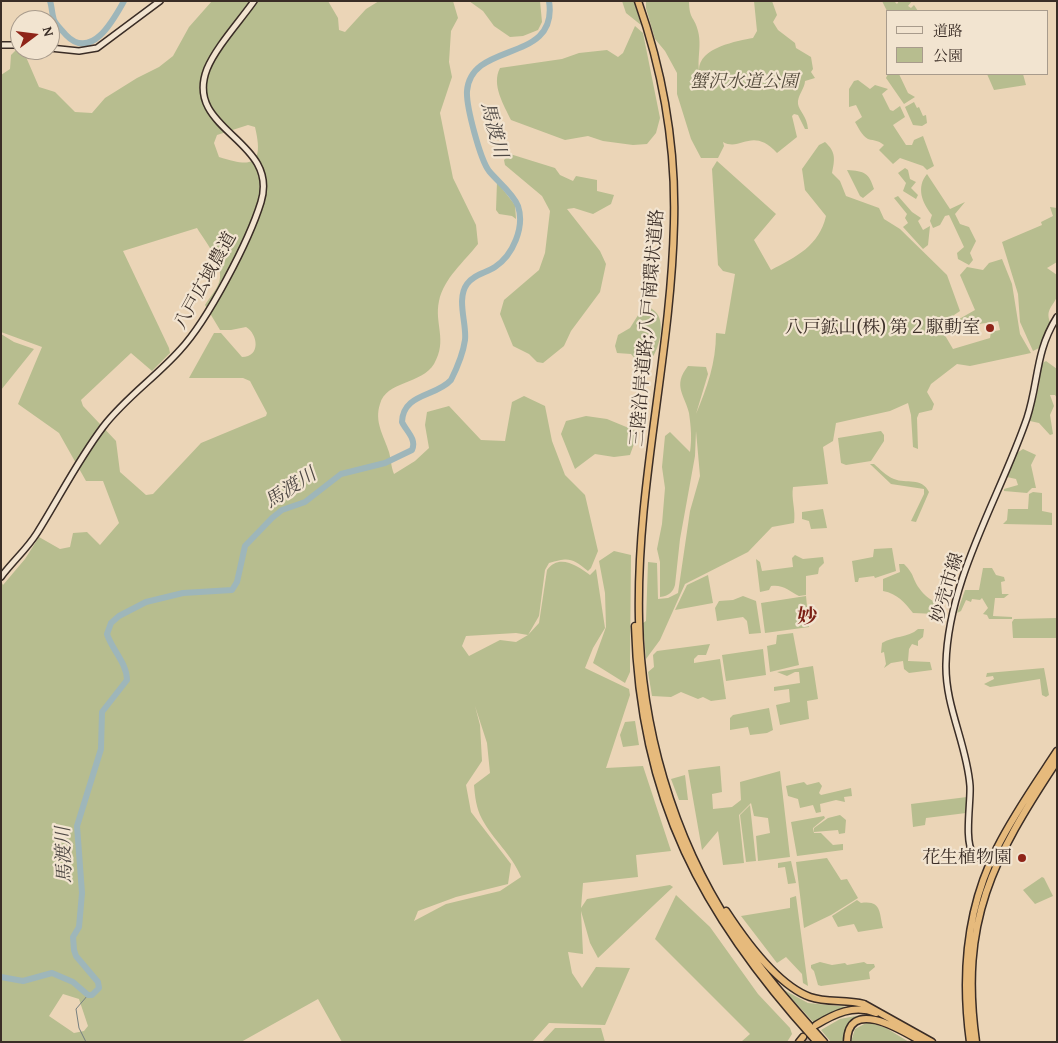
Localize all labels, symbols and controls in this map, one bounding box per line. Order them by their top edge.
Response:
north arrow [10,10,60,60]
legend [886,10,1048,75]
text: 道路 [933,20,963,41]
text: N [38,24,59,38]
text: 公園 [933,45,963,66]
park label: 蟹沢水道公園 [690,71,798,93]
water label: 馬渡川 [475,100,511,160]
street label: 三陸沿岸道路;八戸南環状道路 [627,208,669,448]
street label: 八戸広域農道 [170,229,242,333]
place label: 八戸鉱山(株) 第２駆動室 [784,317,980,339]
marker: 八戸鉱山(株) 第２駆動室 [984,322,996,334]
water label: 馬渡川 [261,464,321,514]
street label: 妙売市線 [927,550,969,626]
district label: 妙 [797,606,817,630]
water label: 馬渡川 [53,826,77,884]
place label: 花生植物園 [922,847,1012,869]
marker: 花生植物園 [1016,852,1028,864]

